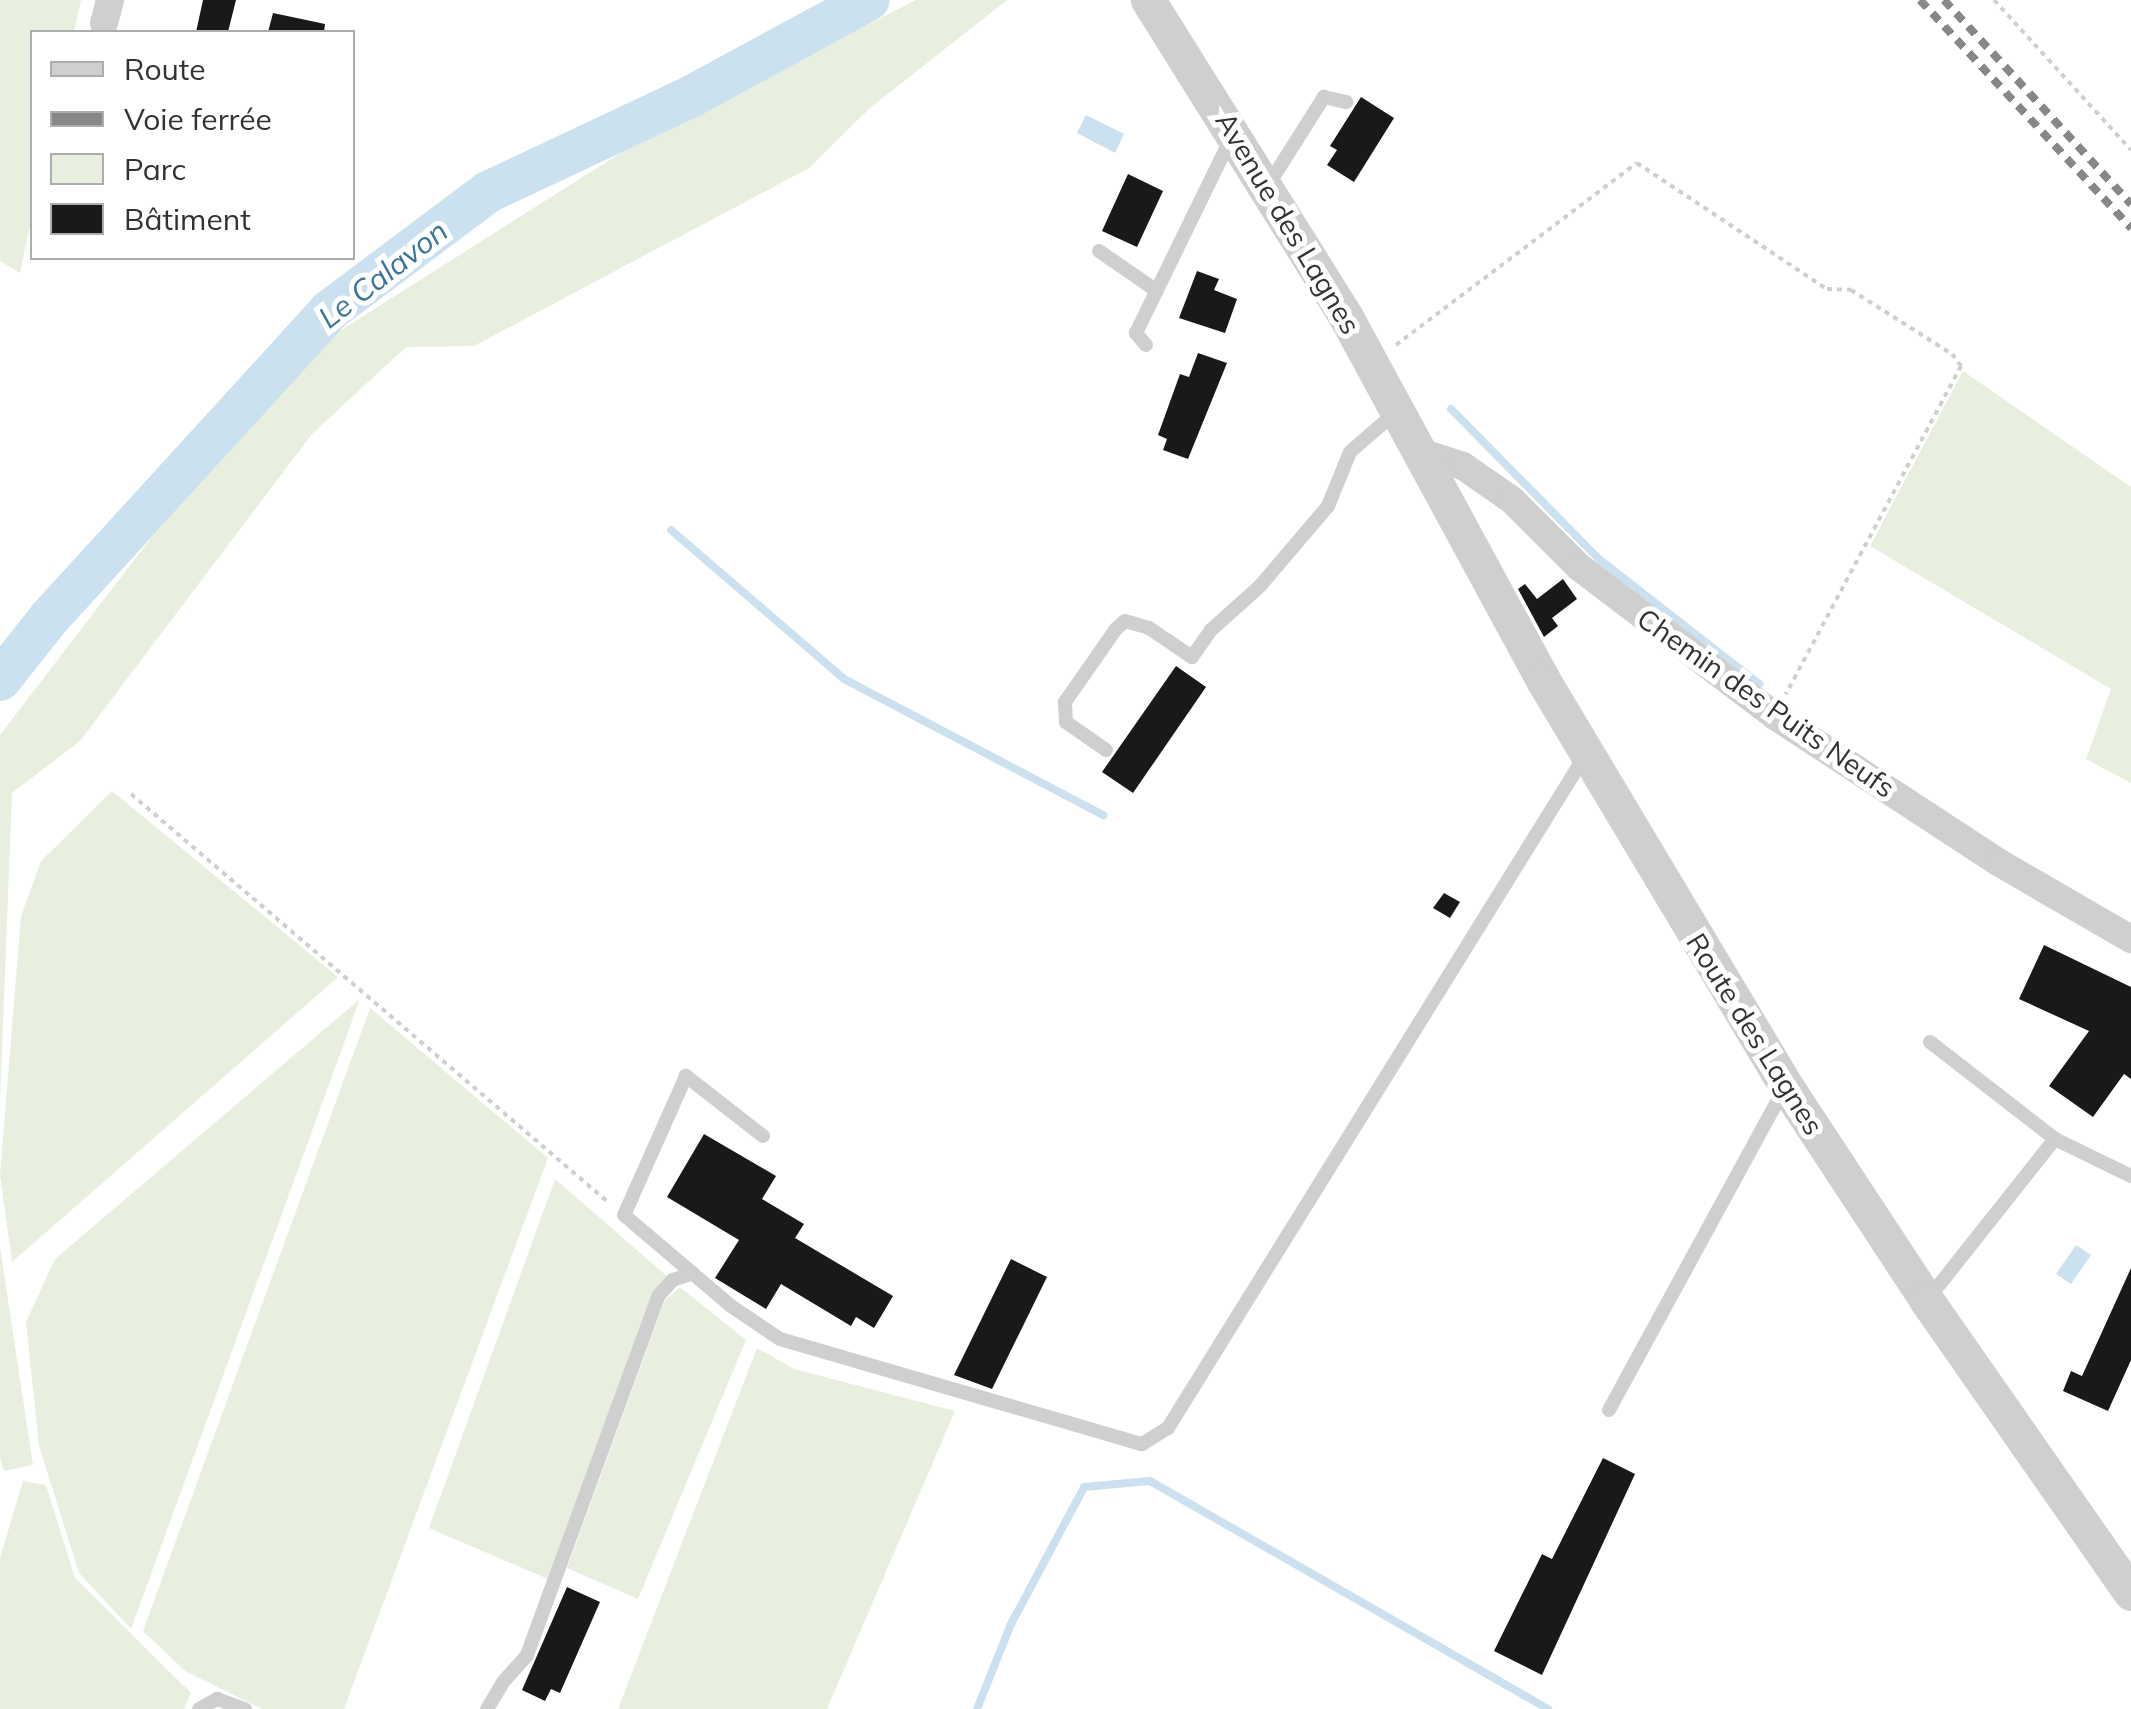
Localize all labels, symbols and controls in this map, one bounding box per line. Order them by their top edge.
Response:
legend [30,30,355,260]
text: Route [124,50,206,88]
text: Voie ferrée [124,100,272,138]
street label: Avenue des Lagnes [1209,106,1367,340]
text: Parc [124,150,186,188]
text: Bâtiment [124,200,251,238]
water label: Le Calavon [311,212,455,336]
street label: Chemin des Puits Neufs [1631,601,1901,805]
street label: Route des Lagnes [1680,927,1830,1141]

